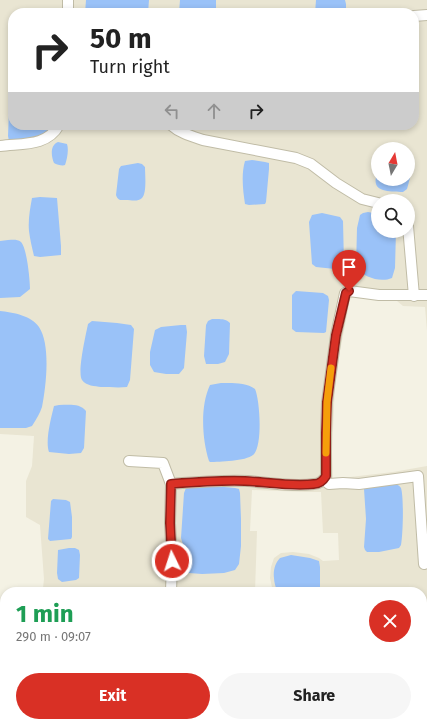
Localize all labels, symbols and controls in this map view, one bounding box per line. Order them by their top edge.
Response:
text: 50 m [90,22,152,55]
icon: right [24,24,76,76]
text: Turn right [90,56,170,78]
icon: left [161,100,183,122]
icon: ahead [203,100,225,122]
icon: right [245,100,267,122]
north arrow [371,142,415,186]
map controls [371,142,415,238]
button: search [371,194,415,238]
pin [332,250,366,291]
icon: arrive [338,256,360,278]
position arrow [151,540,193,582]
text: 1 min [16,600,74,628]
button: close [369,600,411,642]
text: 290 m · 09:07 [16,629,91,644]
button: Exit [16,673,210,719]
button: Share [218,673,411,719]

